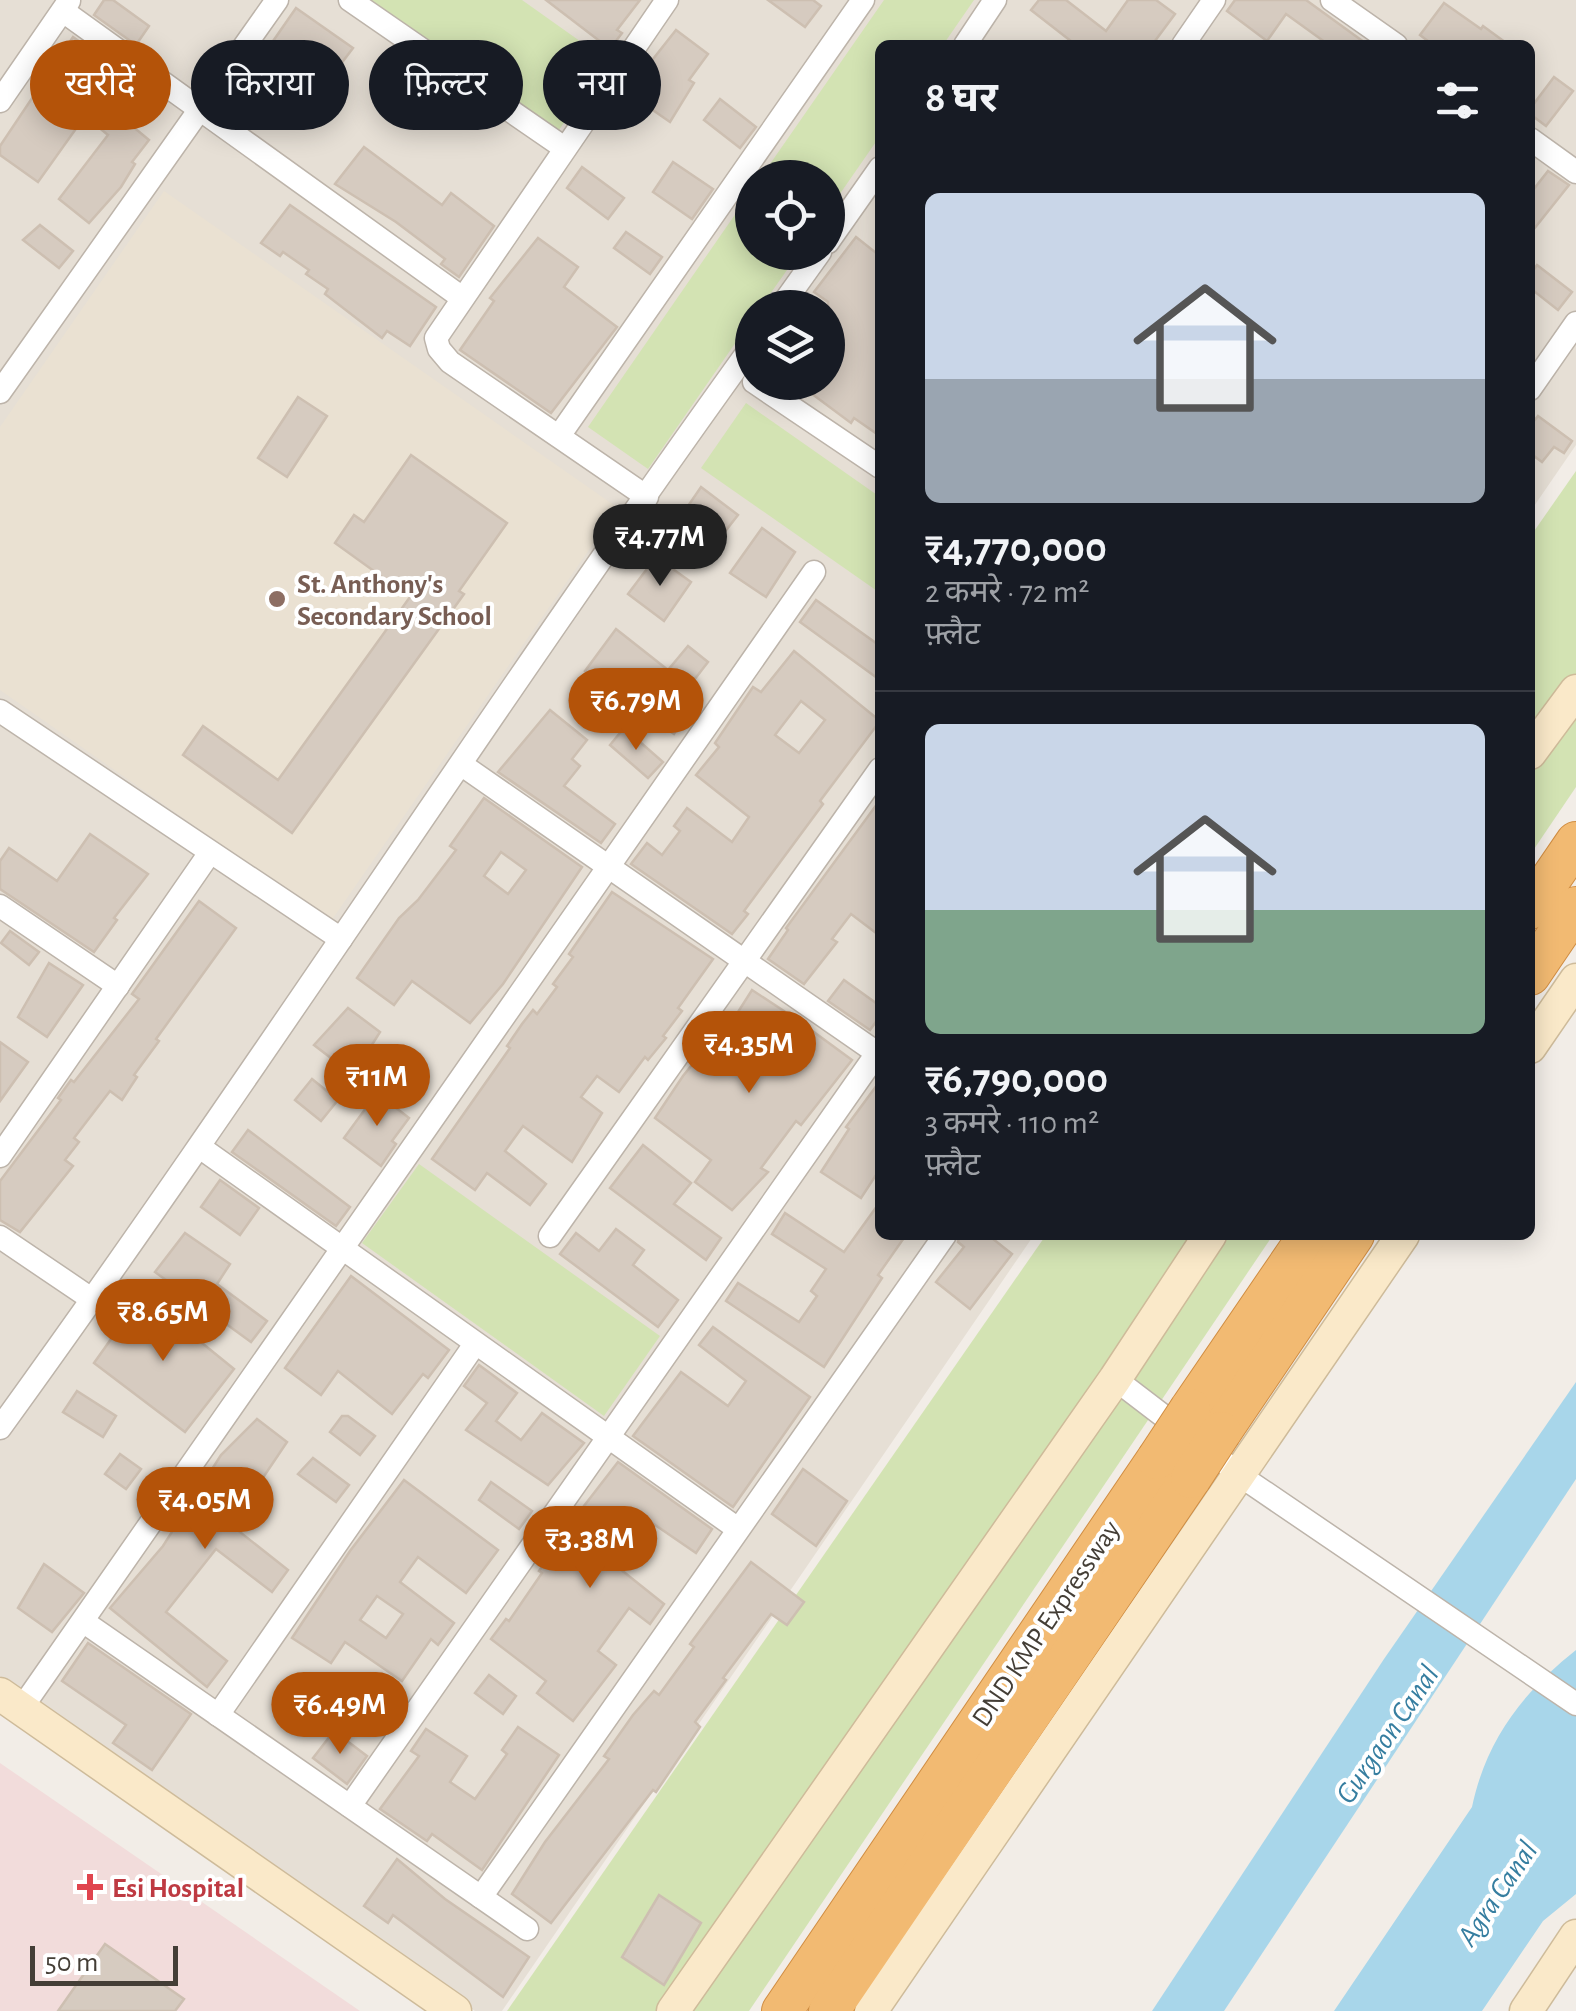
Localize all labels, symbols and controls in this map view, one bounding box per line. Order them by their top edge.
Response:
chip: खरीदें [30,40,171,130]
chip: किराया [191,40,349,130]
chip: फ़िल्टर [369,40,523,130]
chip: नया [543,40,661,130]
icon: filters [1430,73,1485,128]
text: 8 घर [925,77,998,119]
map controls [735,160,845,400]
button: locate [735,160,845,270]
icon: home [1115,258,1295,438]
button: layers [735,290,845,400]
pin: ₹4.77M [579,504,741,589]
text: ₹4.77M [615,520,705,552]
text: ₹4,770,000 [925,527,1107,569]
place label: St. Anthony's Secondary School [297,571,492,631]
text: 2 कमरे · 72 m² [925,576,1089,608]
marker: St. Anthony's Secondary School [266,588,288,610]
text: फ़्लैट [925,618,980,650]
pin: ₹6.79M [555,668,717,753]
text: ₹6.79M [591,684,681,716]
icon: home [1115,789,1295,969]
pin: ₹4.35M [668,1011,830,1096]
text: ₹4.35M [704,1027,794,1059]
pin: ₹11M [318,1044,436,1129]
text: ₹6,790,000 [925,1058,1108,1100]
text: ₹11M [346,1060,408,1092]
text: 3 कमरे · 110 m² [925,1107,1099,1139]
text: फ़्लैट [925,1149,980,1181]
pin: ₹8.65M [82,1279,244,1364]
text: ₹8.65M [117,1295,209,1327]
pin: ₹4.05M [124,1467,286,1552]
text: ₹4.05M [159,1483,251,1515]
pin: ₹3.38M [509,1506,671,1591]
street label: DND KMP Expressway [967,1516,1126,1732]
text: ₹3.38M [545,1522,635,1554]
water label: Gurgaon Canal [1331,1660,1445,1809]
pin: ₹6.49M [259,1672,421,1757]
text: ₹6.49M [293,1688,387,1720]
water label: Agra Canal [1452,1836,1544,1952]
marker: Esi Hospital [77,1874,103,1900]
place label: Esi Hospital [112,1875,244,1903]
scale bar [30,1941,178,1986]
text: 50 m [45,1949,99,1977]

